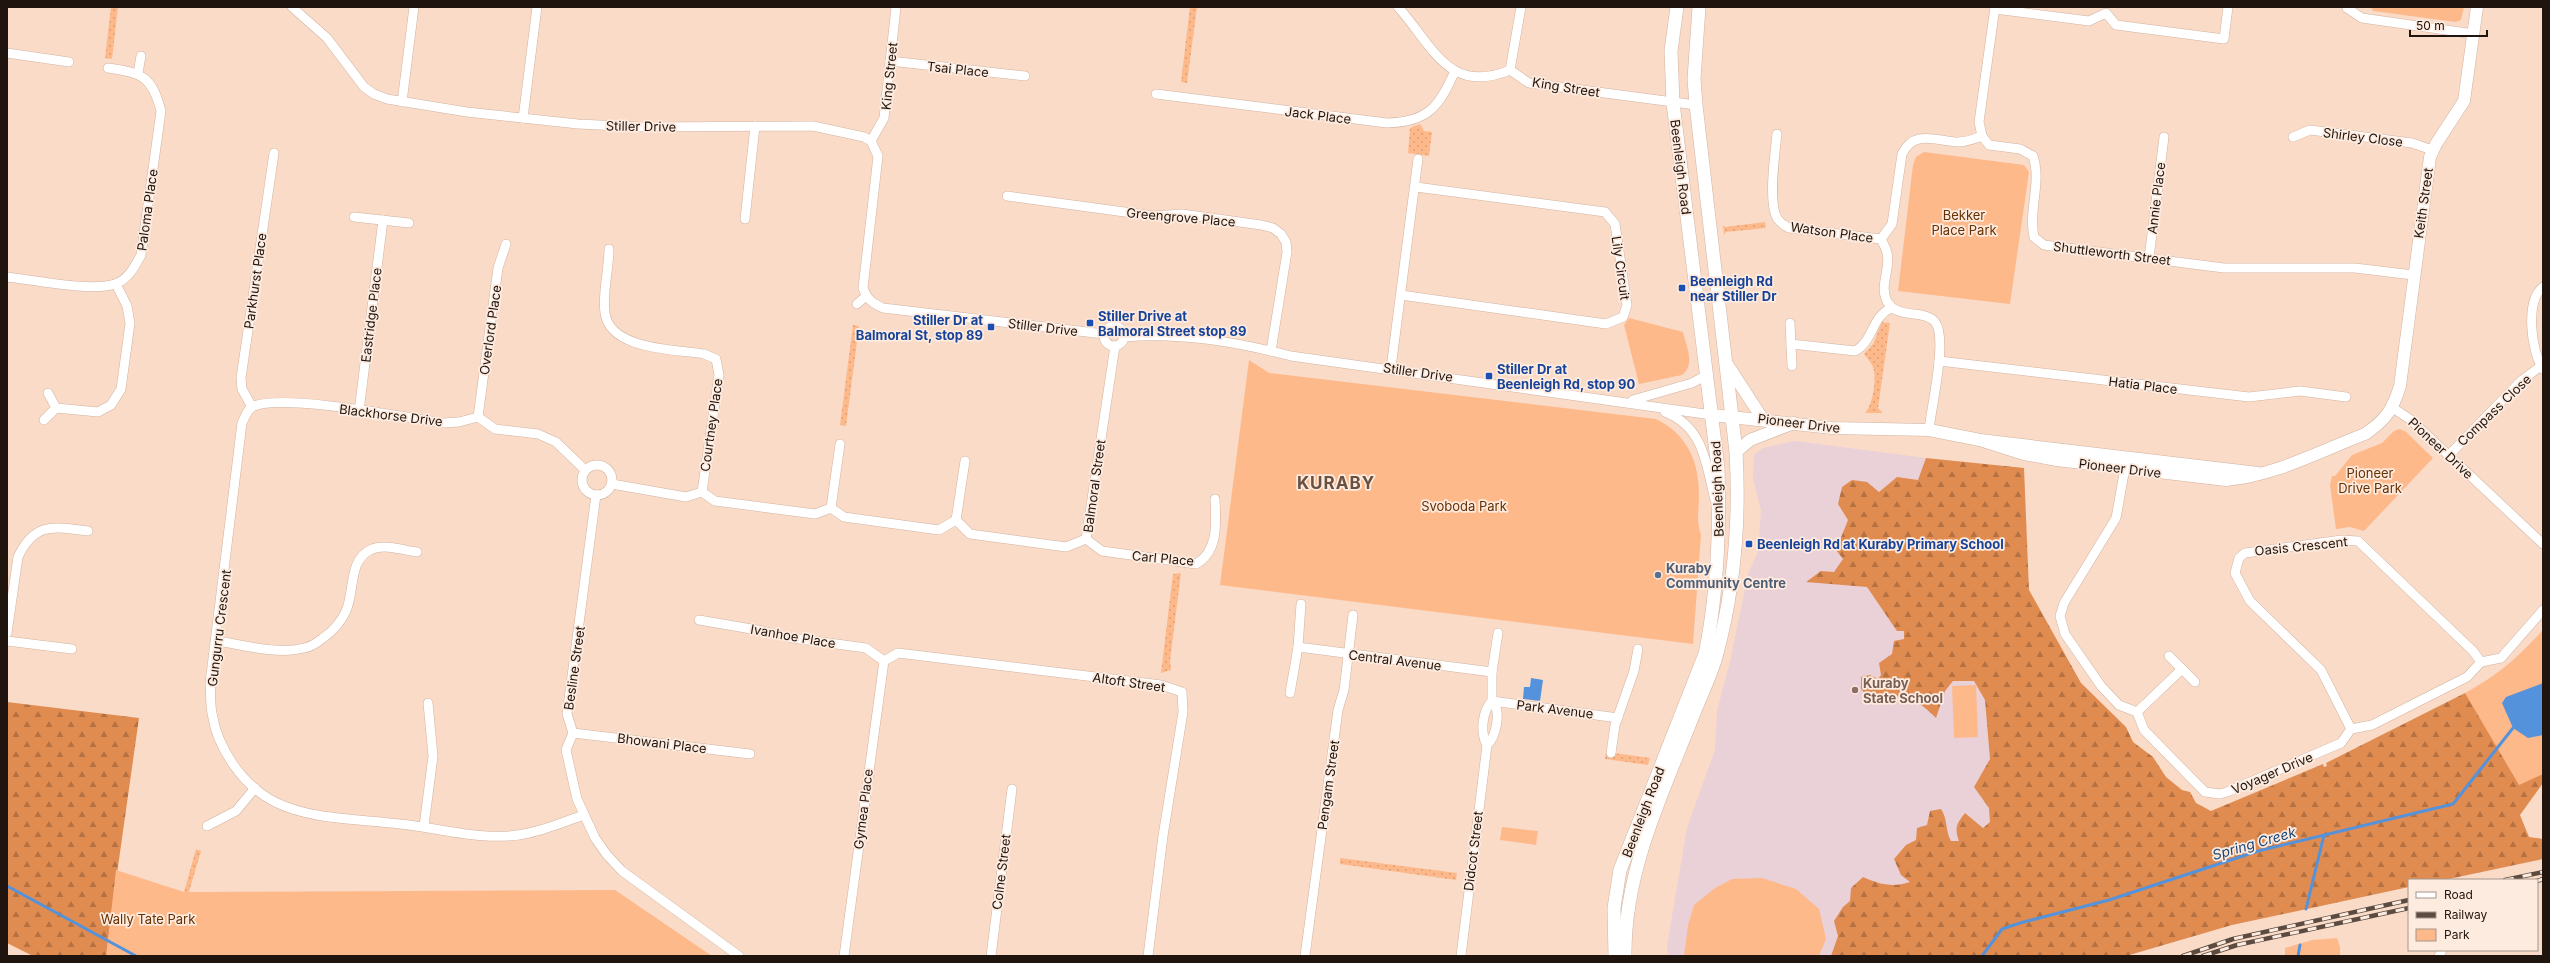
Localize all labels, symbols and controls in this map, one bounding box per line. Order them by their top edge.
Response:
scale bar [2410,12,2487,38]
text: 50 m [2416,18,2445,33]
street label: King Street [877,41,901,111]
street label: Tsai Place [926,58,990,80]
street label: King Street [1531,74,1601,100]
street label: Jack Place [1284,103,1352,127]
street label: Stiller Drive [606,117,676,135]
street label: Beenleigh Road [1667,118,1695,216]
street label: Shirley Close [2322,124,2404,150]
street label: Annie Place [2144,161,2168,235]
street label: Keith Street [2410,167,2436,239]
street label: Paloma Place [133,168,161,252]
street label: Greengrove Place [1126,204,1236,230]
park label: Bekker Place Park [1931,207,1997,238]
street label: Watson Place [1790,218,1874,246]
street label: Parkhurst Place [240,232,270,330]
street label: Lily Circuit [1609,235,1633,301]
street label: Shuttleworth Street [2052,238,2172,268]
street label: Eastridge Place [357,267,385,363]
place label: Beenleigh Rd near Stiller Dr [1690,273,1777,304]
marker: Beenleigh Rd near Stiller Dr [1677,283,1687,293]
street label: Overlord Place [476,284,504,376]
place label: Stiller Drive at Balmoral Street stop 89 [1098,308,1246,339]
place label: Stiller Dr at Balmoral St, stop 89 [856,312,983,343]
street label: Stiller Drive [1007,315,1079,339]
marker: Stiller Drive at Balmoral Street stop 89 [1085,318,1095,328]
marker: Stiller Dr at Balmoral St, stop 89 [986,322,996,332]
street label: Stiller Drive [1382,359,1454,385]
place label: Stiller Dr at Beenleigh Rd, stop 90 [1497,361,1636,392]
marker: Stiller Dr at Beenleigh Rd, stop 90 [1484,371,1494,381]
street label: Compass Close [2454,371,2534,449]
street label: Hatia Place [2108,373,2178,397]
street label: Courtney Place [697,377,725,473]
street label: Blackhorse Drive [338,401,444,429]
street label: Pioneer Drive [1757,410,1841,436]
street label: Pioneer Drive [2405,414,2477,482]
street label: Balmoral Street [1080,438,1108,534]
street label: Beenleigh Road [1707,441,1727,537]
street label: Pioneer Drive [2078,455,2162,481]
park label: Pioneer Drive Park [2338,465,2402,496]
district label: KURABY [1297,473,1375,493]
park label: Svoboda Park [1421,498,1507,514]
street label: Oasis Crescent [2254,533,2348,559]
place label: Beenleigh Rd at Kuraby Primary School [1757,536,2004,552]
marker: Beenleigh Rd at Kuraby Primary School [1744,539,1754,549]
street label: Carl Place [1131,547,1195,569]
place label: Kuraby Community Centre [1666,560,1786,591]
street label: Gungurru Crescent [204,569,234,687]
marker: Kuraby Community Centre [1653,570,1663,580]
street label: Ivanhoe Place [749,621,837,651]
street label: Besline Street [560,625,588,711]
street label: Central Avenue [1348,646,1442,674]
street label: Altoft Street [1092,669,1166,695]
place label: Kuraby State School [1863,675,1943,706]
marker: Kuraby State School [1850,685,1860,695]
street label: Park Avenue [1516,696,1594,722]
street label: Bhowani Place [616,730,708,756]
street label: Pengam Street [1314,739,1342,831]
street label: Voyager Drive [2229,749,2315,797]
street label: Beenleigh Road [1618,764,1668,860]
street label: Gymea Place [850,768,876,850]
street label: Didcot Street [1460,810,1486,892]
water label: Spring Creek [2210,823,2298,863]
street label: Colne Street [988,833,1014,911]
legend [2408,879,2538,951]
text: Road [2444,887,2473,902]
text: Railway [2444,907,2488,922]
park label: Wally Tate Park [101,911,195,927]
text: Park [2444,927,2470,942]

